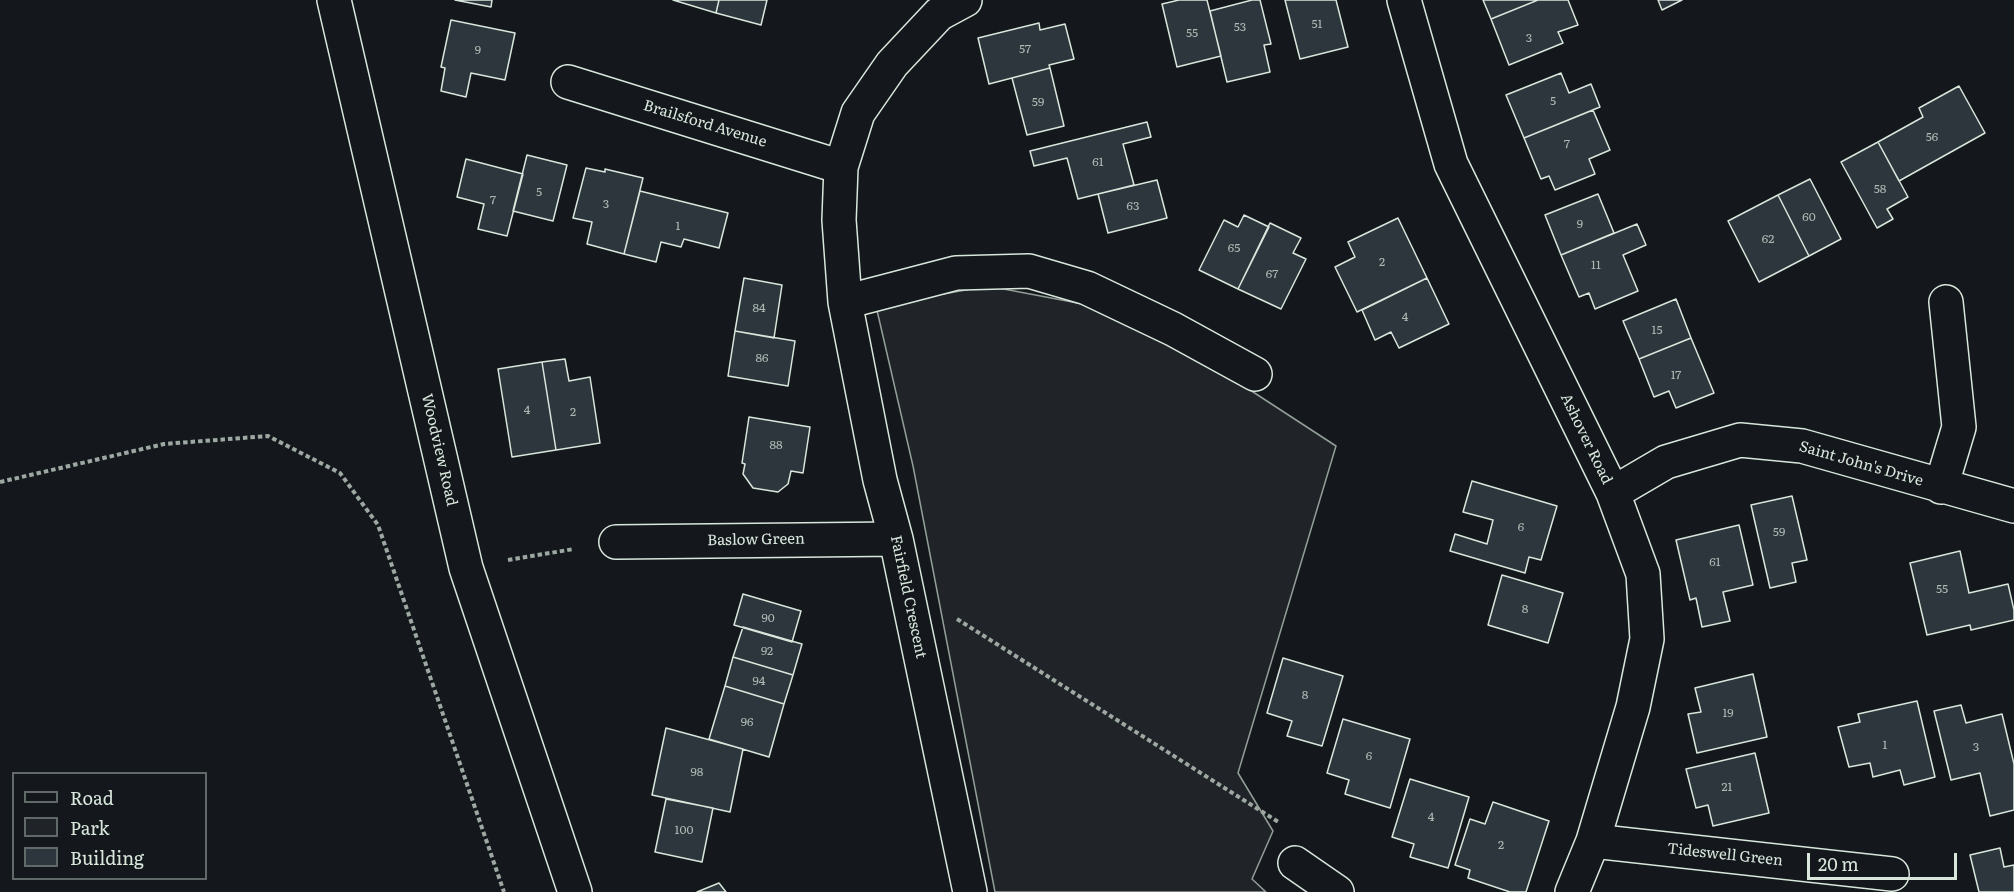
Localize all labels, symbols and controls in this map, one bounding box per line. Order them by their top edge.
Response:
house number: 51 [1312,17,1322,31]
house number: 53 [1234,20,1246,34]
house number: 55 [1186,26,1198,40]
house number: 3 [1526,31,1532,45]
house number: 57 [1019,42,1031,56]
house number: 9 [475,43,481,57]
house number: 5 [1550,94,1556,108]
house number: 59 [1032,95,1044,109]
street label: Brailsford Avenue [641,97,769,151]
house number: 56 [1926,130,1938,144]
house number: 7 [1564,137,1570,151]
house number: 61 [1092,155,1104,169]
house number: 58 [1874,182,1886,196]
house number: 5 [536,185,542,199]
house number: 7 [490,193,496,207]
house number: 3 [603,197,609,211]
house number: 63 [1127,199,1139,213]
house number: 60 [1802,210,1816,224]
house number: 9 [1577,217,1583,231]
house number: 1 [676,219,680,233]
house number: 62 [1762,232,1774,246]
house number: 65 [1228,241,1240,255]
house number: 2 [1379,255,1385,269]
house number: 11 [1591,258,1601,272]
house number: 67 [1266,267,1278,281]
house number: 84 [752,301,766,315]
house number: 4 [1402,310,1408,324]
house number: 15 [1652,323,1662,337]
house number: 86 [755,351,769,365]
house number: 17 [1671,368,1681,382]
street label: Ashover Road [1556,391,1616,487]
street label: Woodview Road [417,392,461,508]
house number: 4 [524,403,530,417]
house number: 2 [570,405,576,419]
house number: 88 [769,438,783,452]
street label: Saint John's Drive [1797,438,1925,490]
house number: 6 [1518,520,1524,534]
house number: 59 [1773,525,1785,539]
street label: Baslow Green [707,530,805,550]
street label: Fairfield Crescent [886,534,930,660]
house number: 61 [1709,555,1721,569]
house number: 55 [1936,582,1948,596]
house number: 8 [1522,602,1528,616]
house number: 90 [761,611,775,625]
house number: 92 [761,644,773,658]
house number: 94 [753,674,765,688]
house number: 8 [1302,688,1308,702]
house number: 19 [1722,706,1734,720]
house number: 96 [741,715,753,729]
house number: 1 [1883,738,1887,752]
house number: 3 [1973,740,1979,754]
house number: 6 [1366,749,1372,763]
house number: 98 [691,765,703,779]
legend [12,772,207,880]
house number: 21 [1722,780,1732,794]
text: Road [70,784,114,811]
house number: 4 [1428,810,1434,824]
text: Park [70,814,109,841]
house number: 100 [675,823,693,837]
house number: 2 [1498,838,1504,852]
street label: Tideswell Green [1666,840,1784,870]
scale bar [1810,841,1960,879]
text: Building [70,844,144,871]
text: 20 m [1818,850,1859,877]

